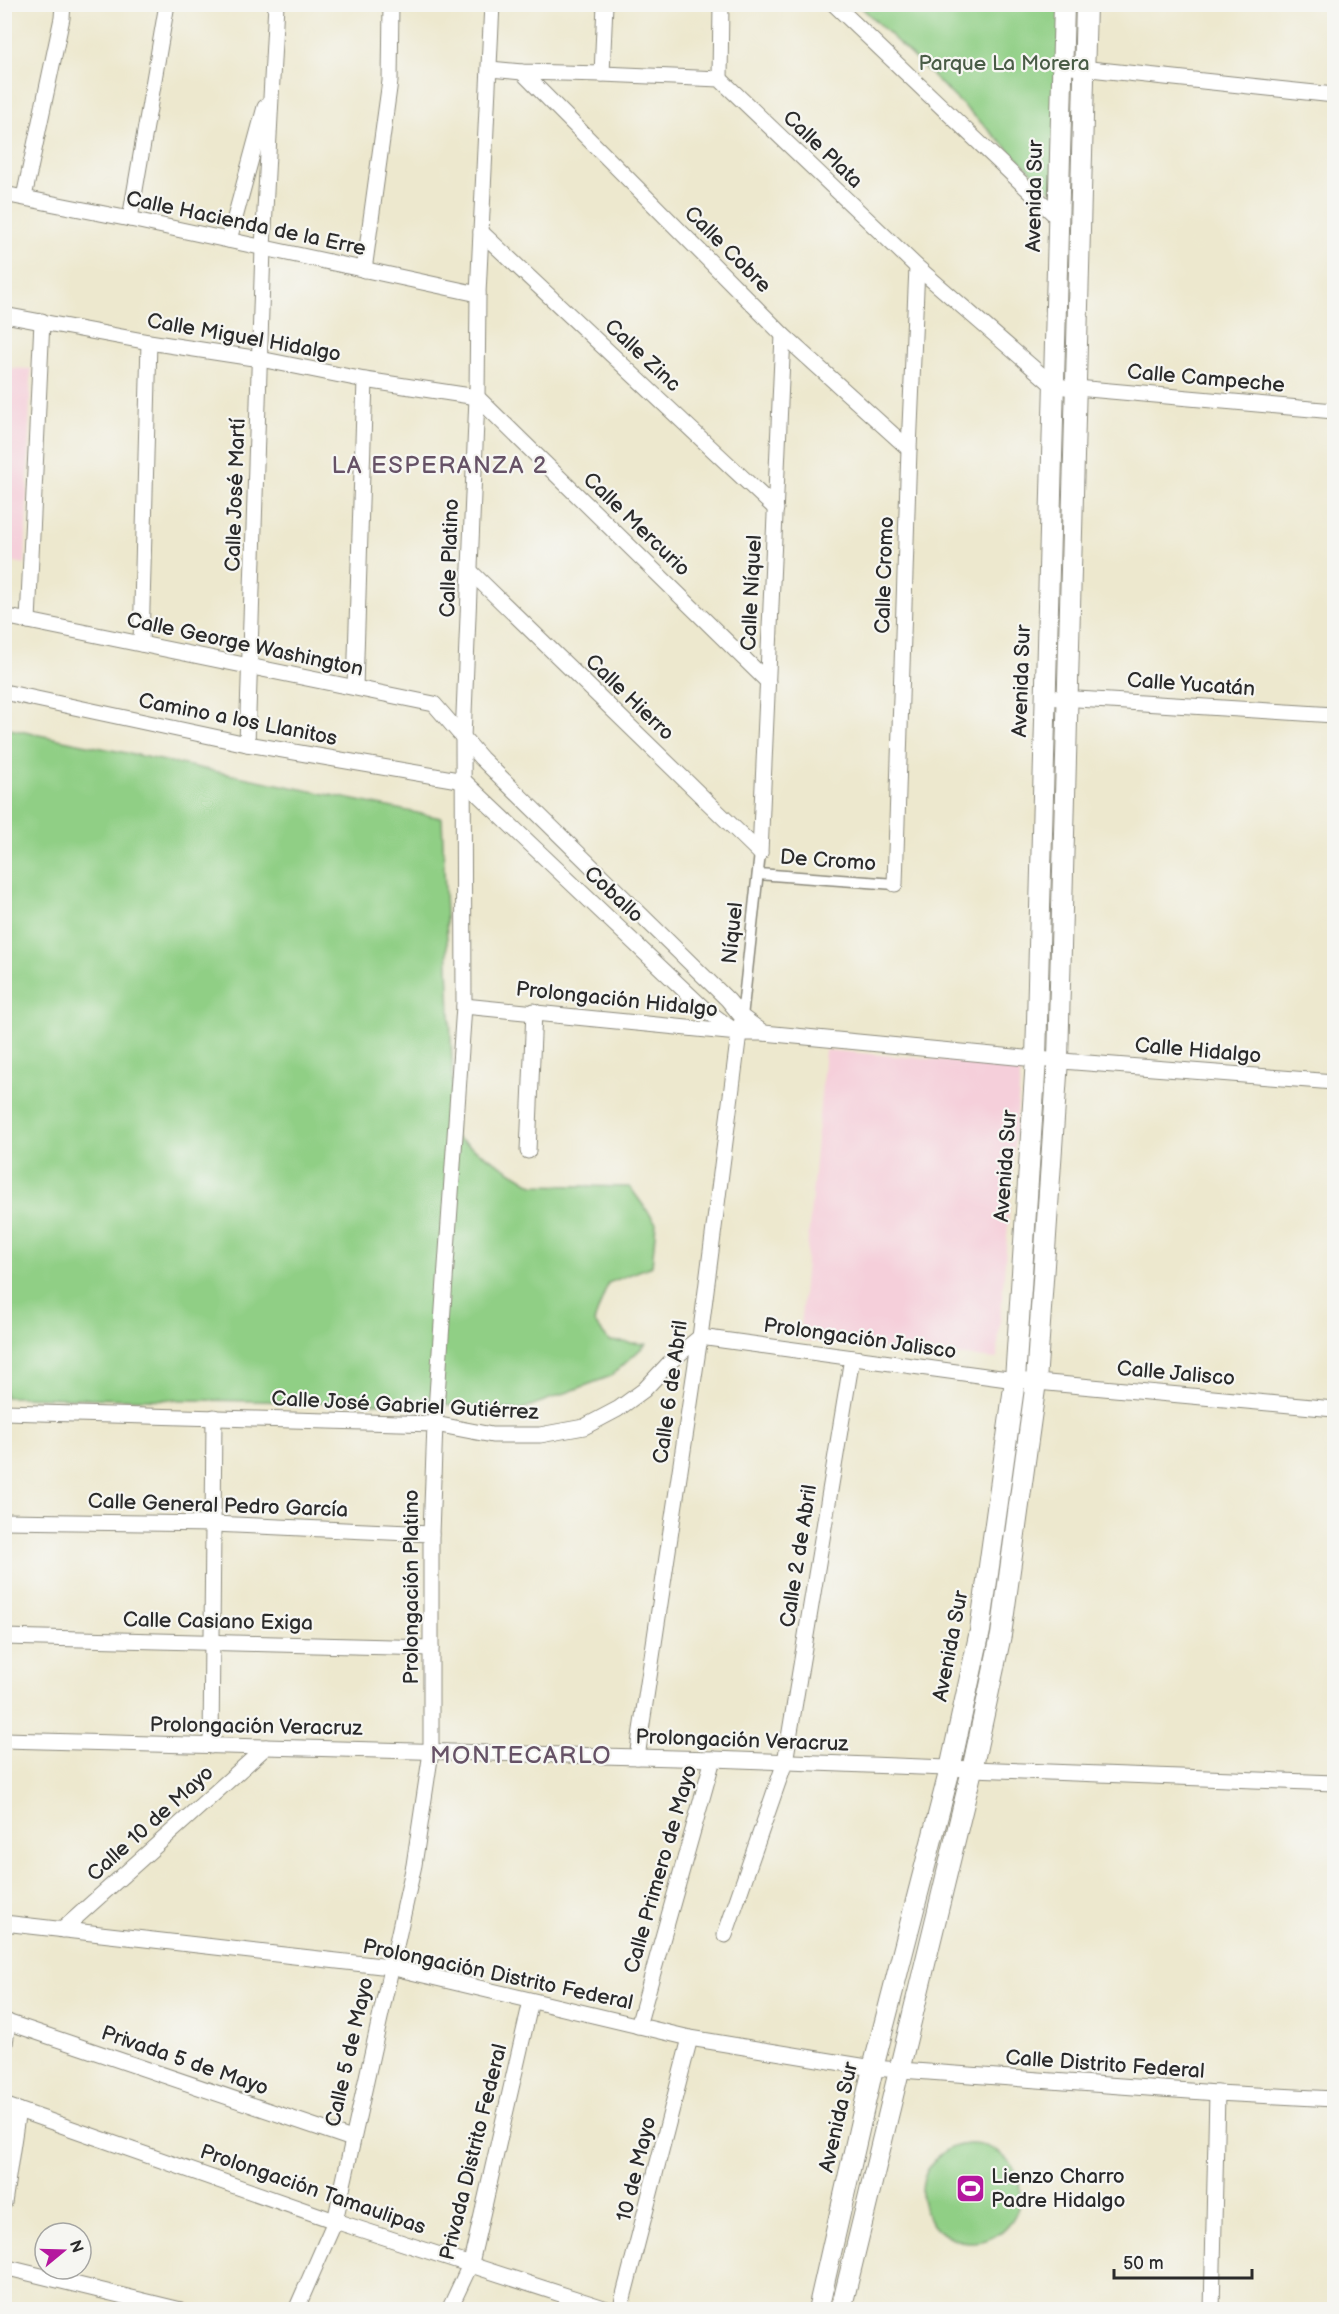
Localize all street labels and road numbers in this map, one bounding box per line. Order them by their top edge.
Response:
street label: Calle Plata [777,105,868,194]
street label: Avenida Sur [1021,139,1048,252]
street label: Calle Hacienda de la Erre [124,186,368,261]
street label: Calle Cobre [679,201,776,298]
street label: Calle Miguel Hidalgo [145,308,343,367]
street label: Calle Zinc [599,314,686,397]
street label: Calle Campeche [1126,359,1286,398]
street label: Calle José Martí [220,417,251,572]
street label: Calle Mercurio [578,467,695,582]
street label: Calle Platino [435,498,464,618]
street label: Calle Cromo [870,516,899,634]
street label: Calle Níquel [736,534,767,652]
street label: Calle George Washington [124,607,365,682]
street label: Avenida Sur [1007,624,1036,738]
street label: Calle Hierro [580,649,679,746]
street label: Calle Yucatán [1126,668,1256,701]
street label: Camino a los Llanitos [136,688,339,751]
street label: De Cromo [779,845,877,876]
street label: Coballo [579,861,648,928]
street label: Níquel [717,901,748,965]
street label: Prolongación Hidalgo [515,976,719,1023]
street label: Calle Hidalgo [1134,1033,1262,1068]
street label: Avenida Sur [989,1109,1022,1223]
street label: Prolongación Jalisco [762,1313,958,1364]
street label: Calle 6 de Abril [648,1319,693,1465]
street label: Calle Jalisco [1116,1356,1236,1391]
street label: Calle José Gabriel Gutiérrez [271,1386,540,1425]
street label: Calle 2 de Abril [775,1483,822,1629]
street label: Calle General Pedro García [87,1488,349,1523]
street label: Prolongación Platino [399,1489,424,1684]
street label: Avenida Sur [927,1588,974,1704]
street label: Calle Casiano Exiga [123,1607,313,1636]
street label: Prolongación Veracruz [149,1712,364,1741]
street label: Prolongación Veracruz [635,1724,850,1757]
street label: Calle 10 de Mayo [82,1760,219,1887]
street label: Calle Primero de Mayo [619,1762,702,1976]
street label: Prolongación Distrito Federal [360,1934,635,2015]
street label: Calle 5 de Mayo [320,1975,379,2129]
street label: Privada 5 de Mayo [98,2020,272,2101]
street label: Privada Distrito Federal [435,2041,512,2263]
street label: Calle Distrito Federal [1004,2045,1205,2084]
street label: Avenida Sur [814,2059,863,2175]
street label: 10 de Mayo [611,2114,662,2224]
street label: Prolongación Tamaulipas [197,2139,429,2240]

